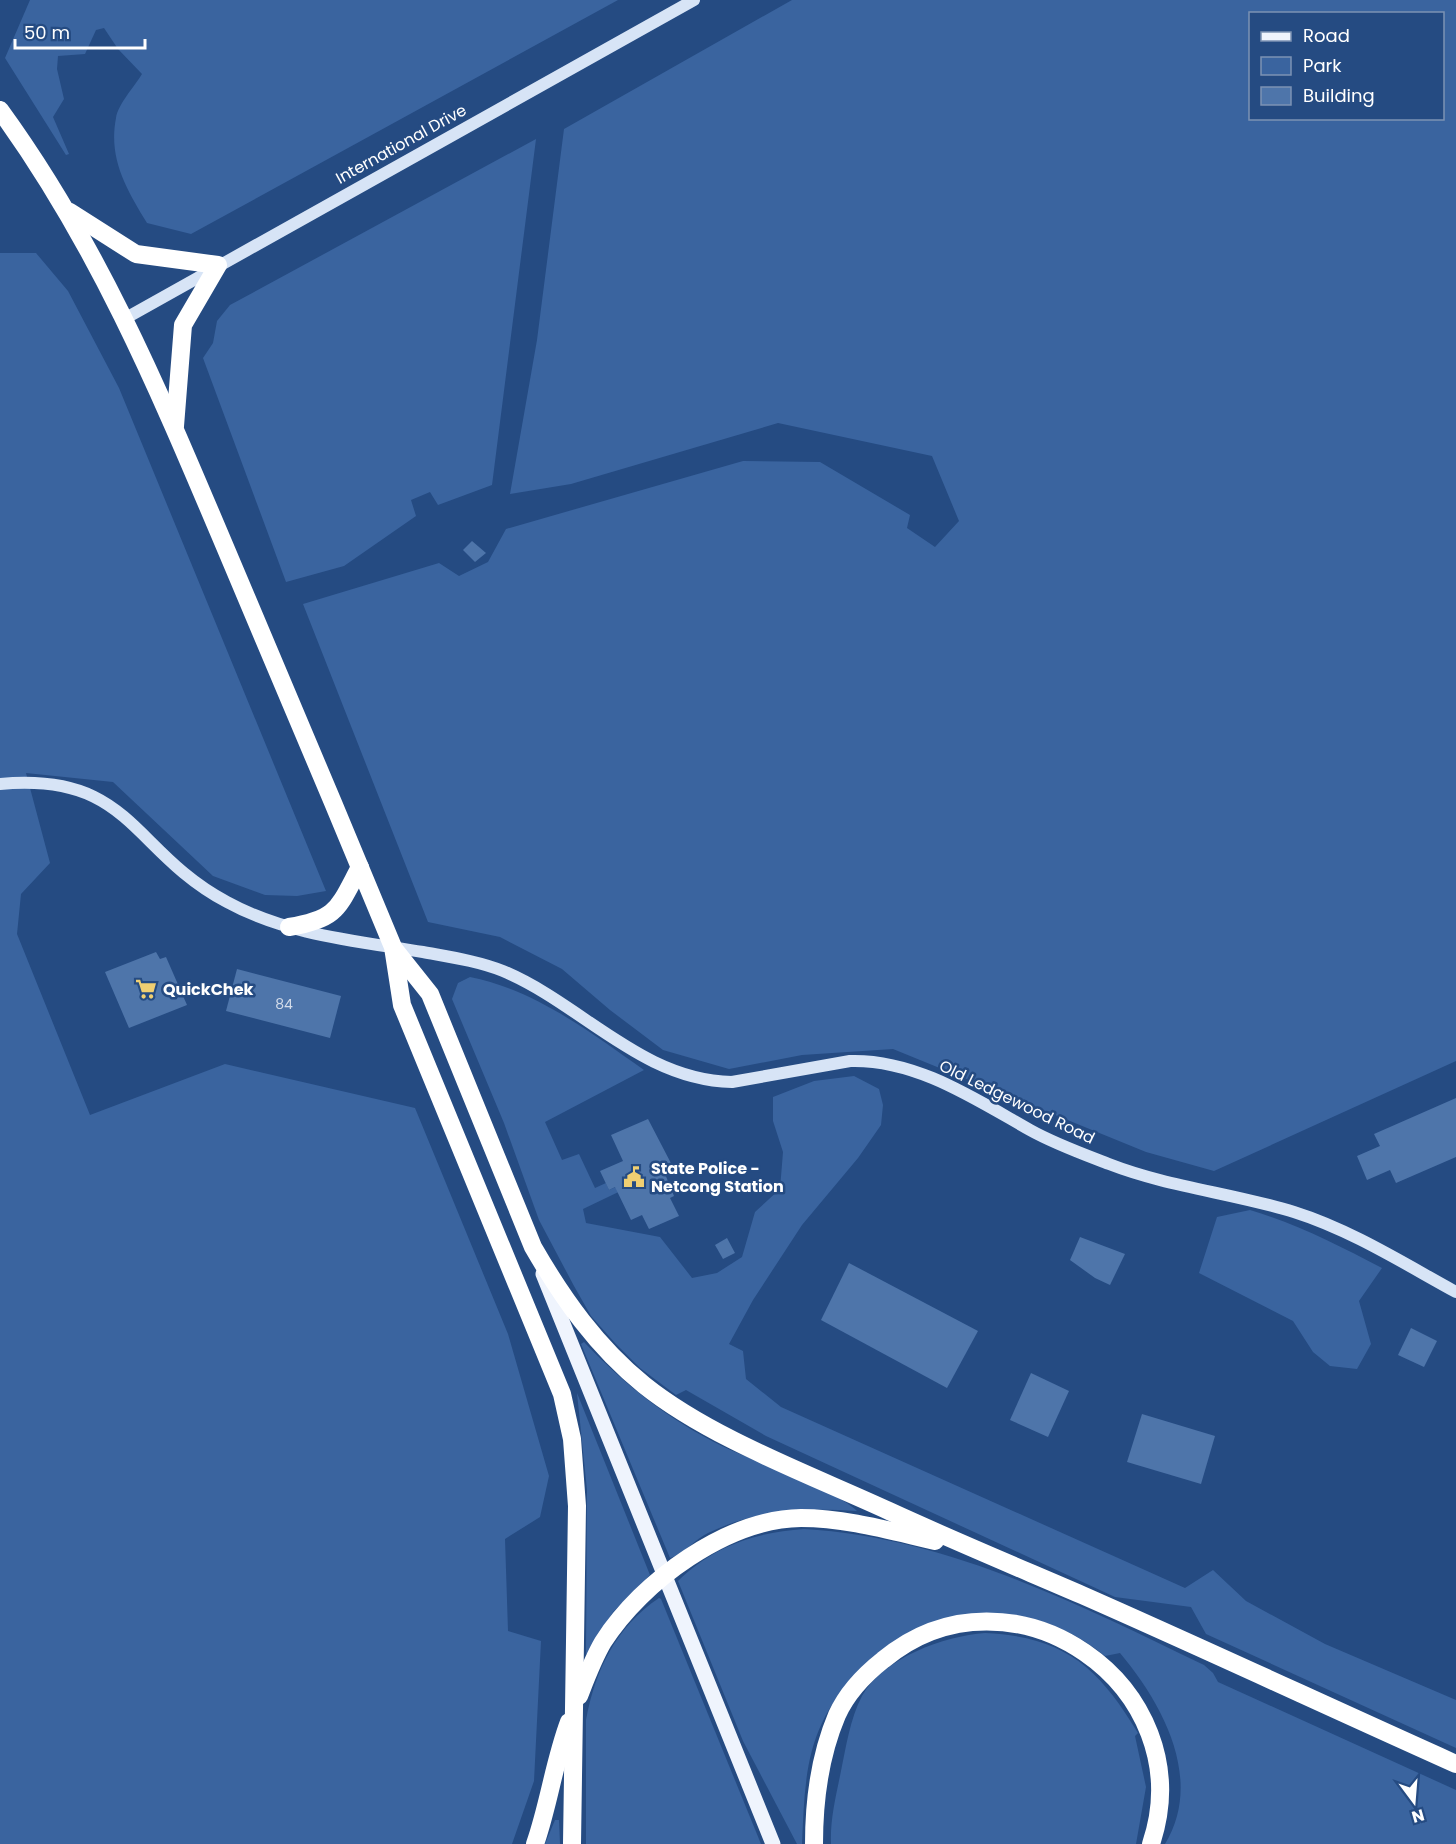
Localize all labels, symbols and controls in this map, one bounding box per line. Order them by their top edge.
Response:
scale bar [15,12,146,50]
legend [1249,12,1444,120]
text: 50 m [24,20,70,45]
text: Road [1303,23,1350,48]
text: Park [1303,53,1342,78]
text: Building [1303,83,1375,108]
street label: International Drive [331,98,471,190]
supermarket icon: QuickChek [134,977,158,1001]
place label: QuickChek [163,978,254,1001]
house number: 84 [275,994,293,1014]
street label: Old Ledgewood Road [935,1054,1099,1150]
place label: State Police - Netcong Station [651,1157,784,1198]
public building icon: State Police - Netcong Station [622,1165,646,1189]
north arrow [1384,1772,1444,1832]
text: N [1409,1803,1427,1829]

